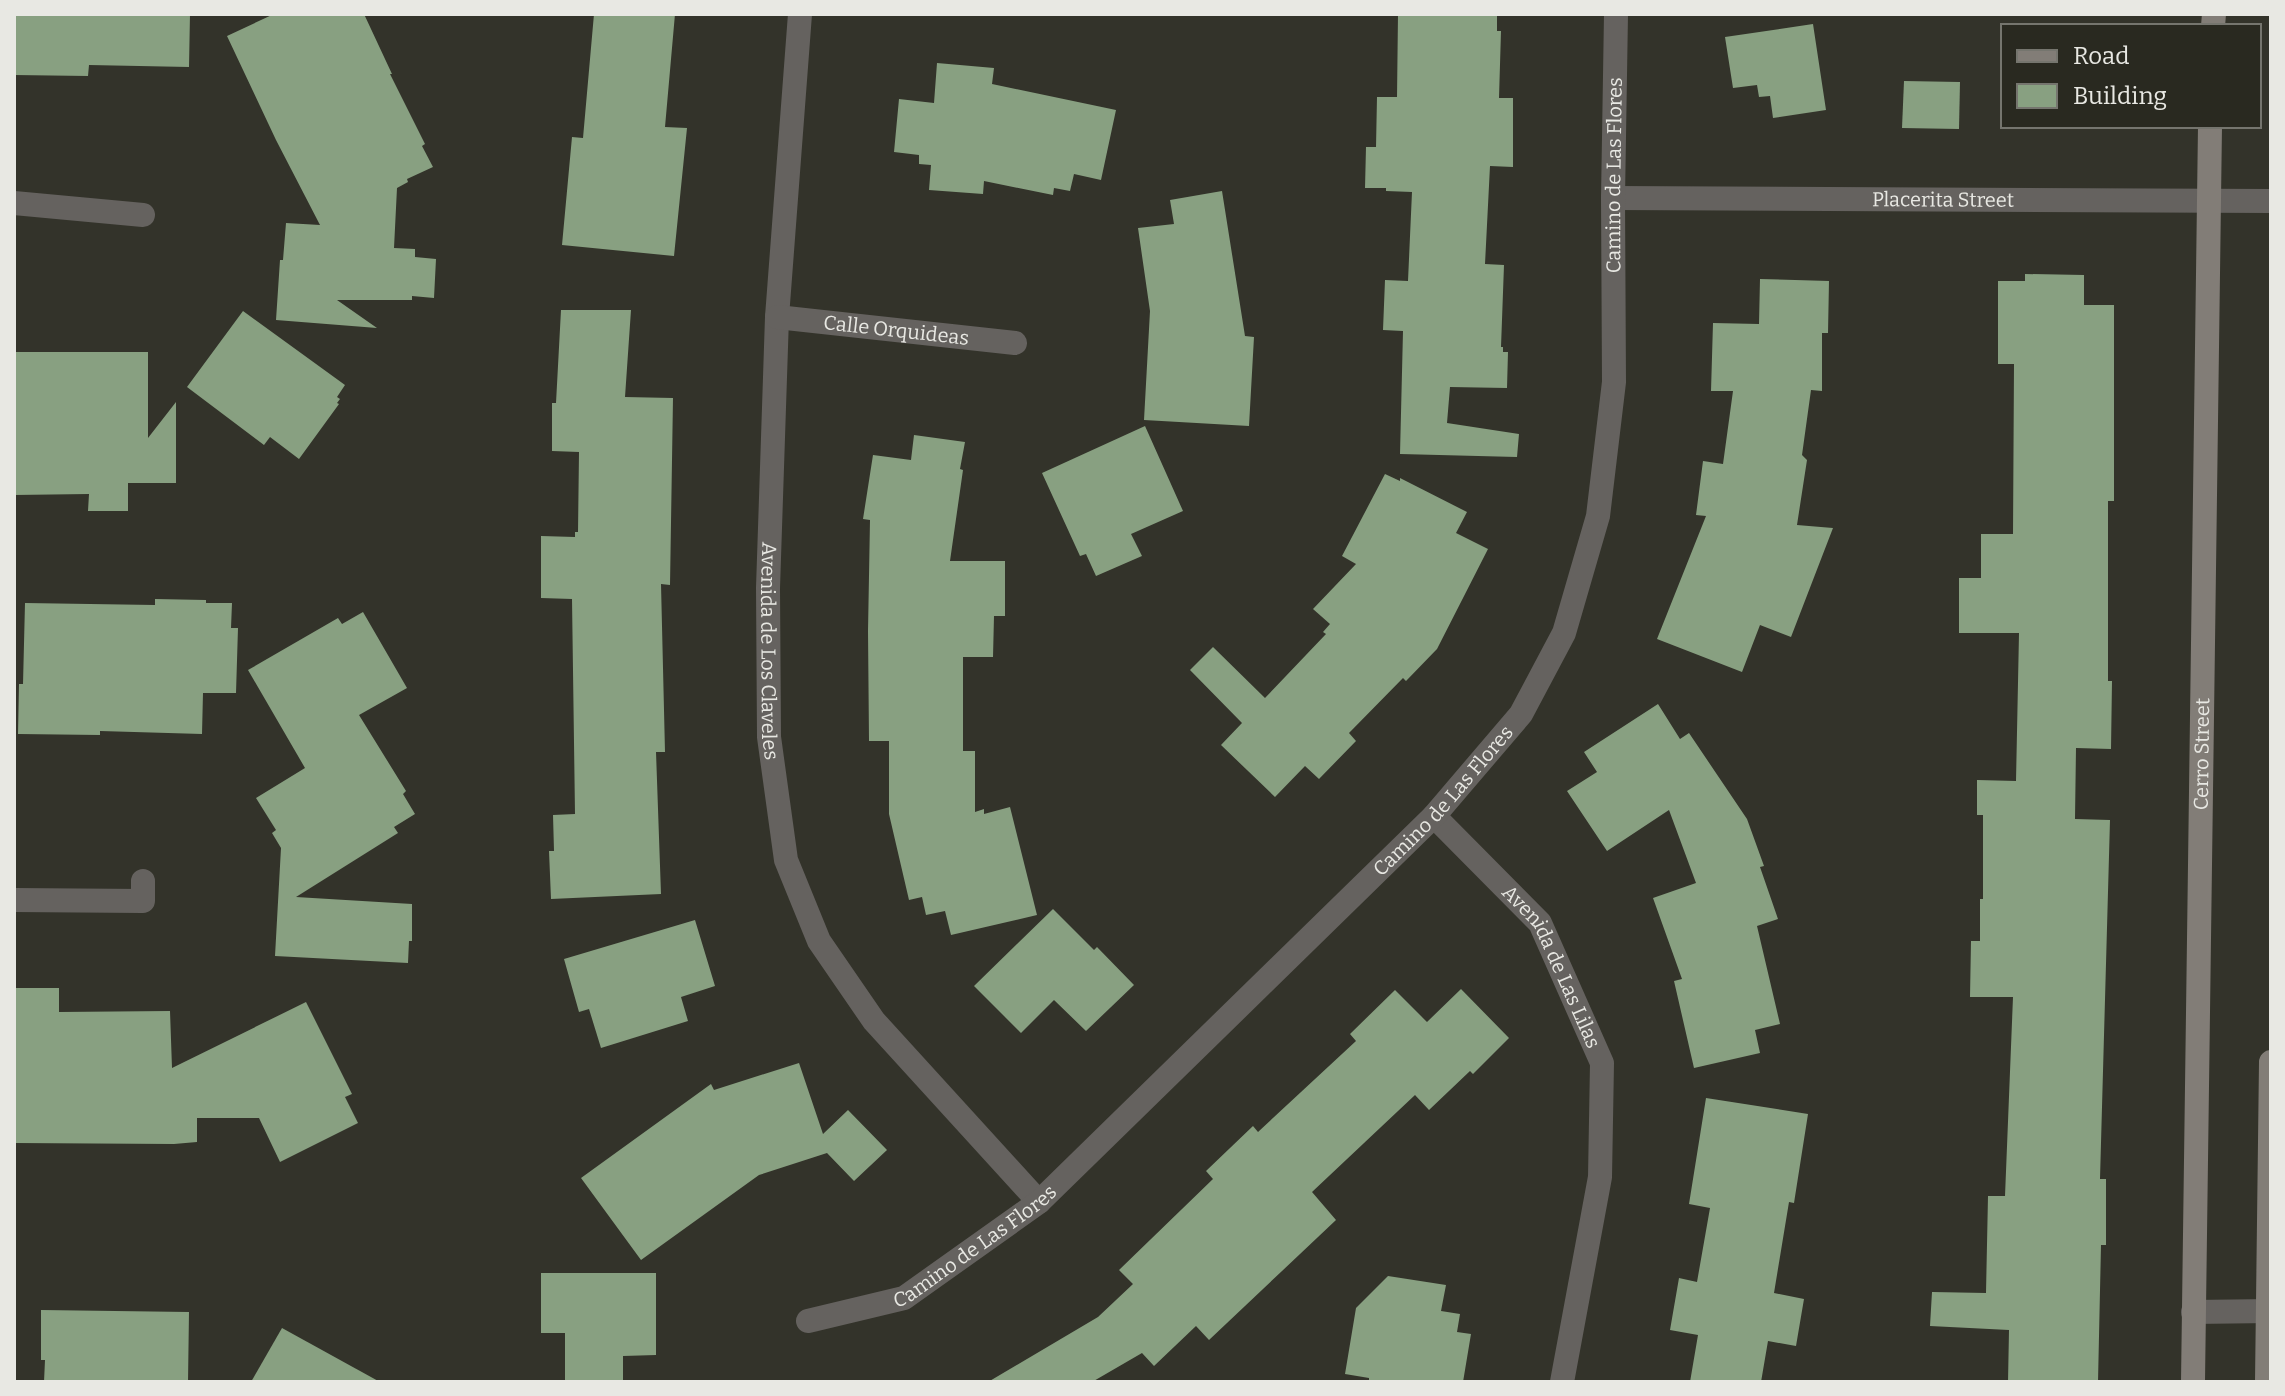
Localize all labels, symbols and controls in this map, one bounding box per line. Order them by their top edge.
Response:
legend [2001,24,2261,128]
text: Road [2073,42,2129,70]
street label: Camino de Las Flores [1601,77,1627,273]
text: Building [2073,82,2167,110]
street label: Placerita Street [1872,187,2014,212]
street label: Calle Orquideas [822,310,970,350]
street label: Avenida de Los Claveles [756,542,784,761]
street label: Cerro Street [2189,698,2214,810]
street label: Camino de Las Flores [1368,720,1518,881]
street label: Avenida de Las Lilas [1497,880,1606,1052]
street label: Camino de Las Flores [891,1180,1061,1312]

